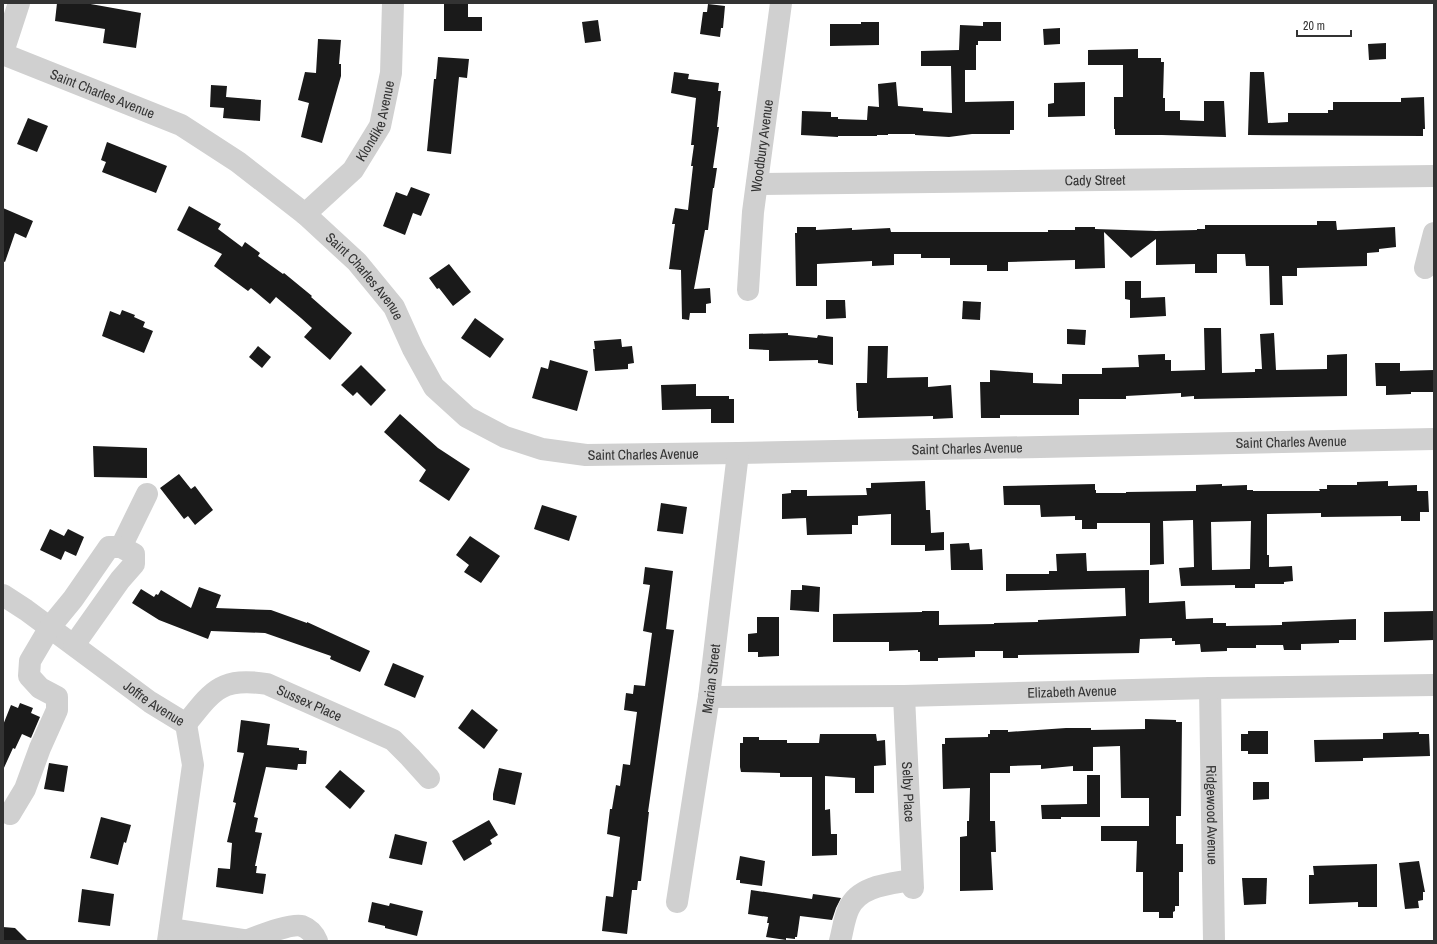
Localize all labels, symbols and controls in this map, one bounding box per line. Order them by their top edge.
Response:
scale bar [1297,12,1351,38]
text: 20 m [1303,18,1325,34]
street label: Saint Charles Avenue [47,65,157,123]
street label: Klondike Avenue [352,79,398,165]
street label: Woodbury Avenue [747,98,777,193]
street label: Cady Street [1065,171,1125,189]
street label: Saint Charles Avenue [322,228,408,323]
street label: Saint Charles Avenue [1235,432,1347,452]
street label: Saint Charles Avenue [911,438,1023,459]
street label: Saint Charles Avenue [588,445,699,464]
street label: Marian Street [698,643,724,715]
street label: Joffre Avenue [120,676,188,730]
street label: Sussex Place [274,680,345,725]
street label: Elizabeth Avenue [1027,681,1117,702]
street label: Selby Place [898,761,919,823]
street label: Ridgewood Avenue [1202,765,1222,865]

